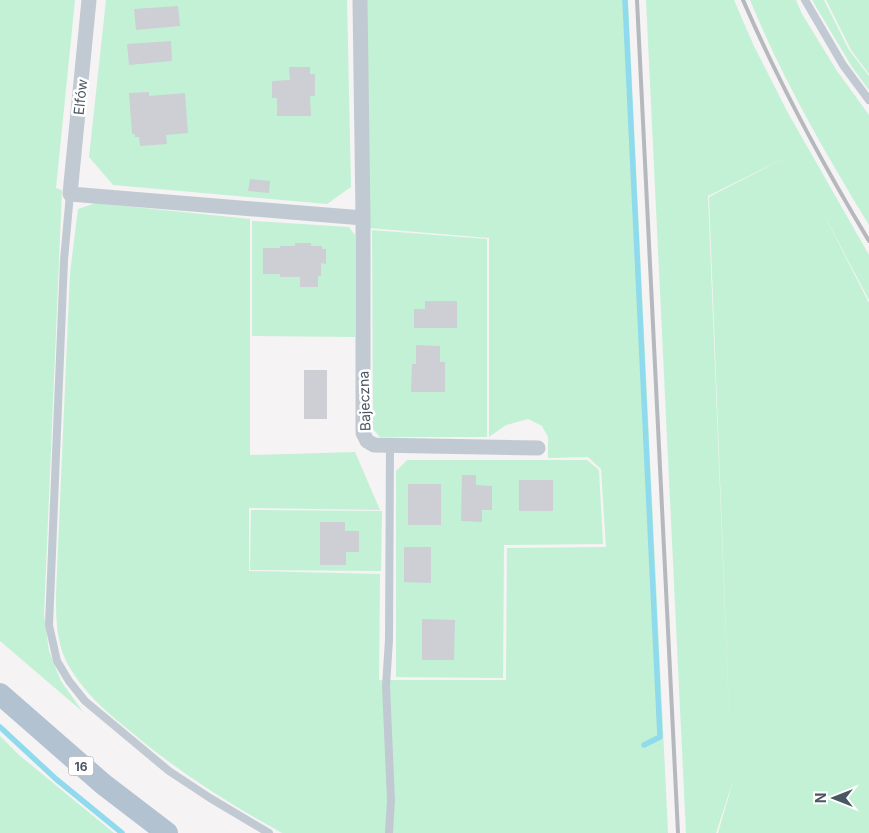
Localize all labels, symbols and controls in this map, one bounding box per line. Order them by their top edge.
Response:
street label: Elfów [70,78,90,116]
street label: Bajeczna [354,371,374,431]
road number: 16 [68,756,94,776]
north arrow [809,773,859,823]
text: N [812,793,829,803]

